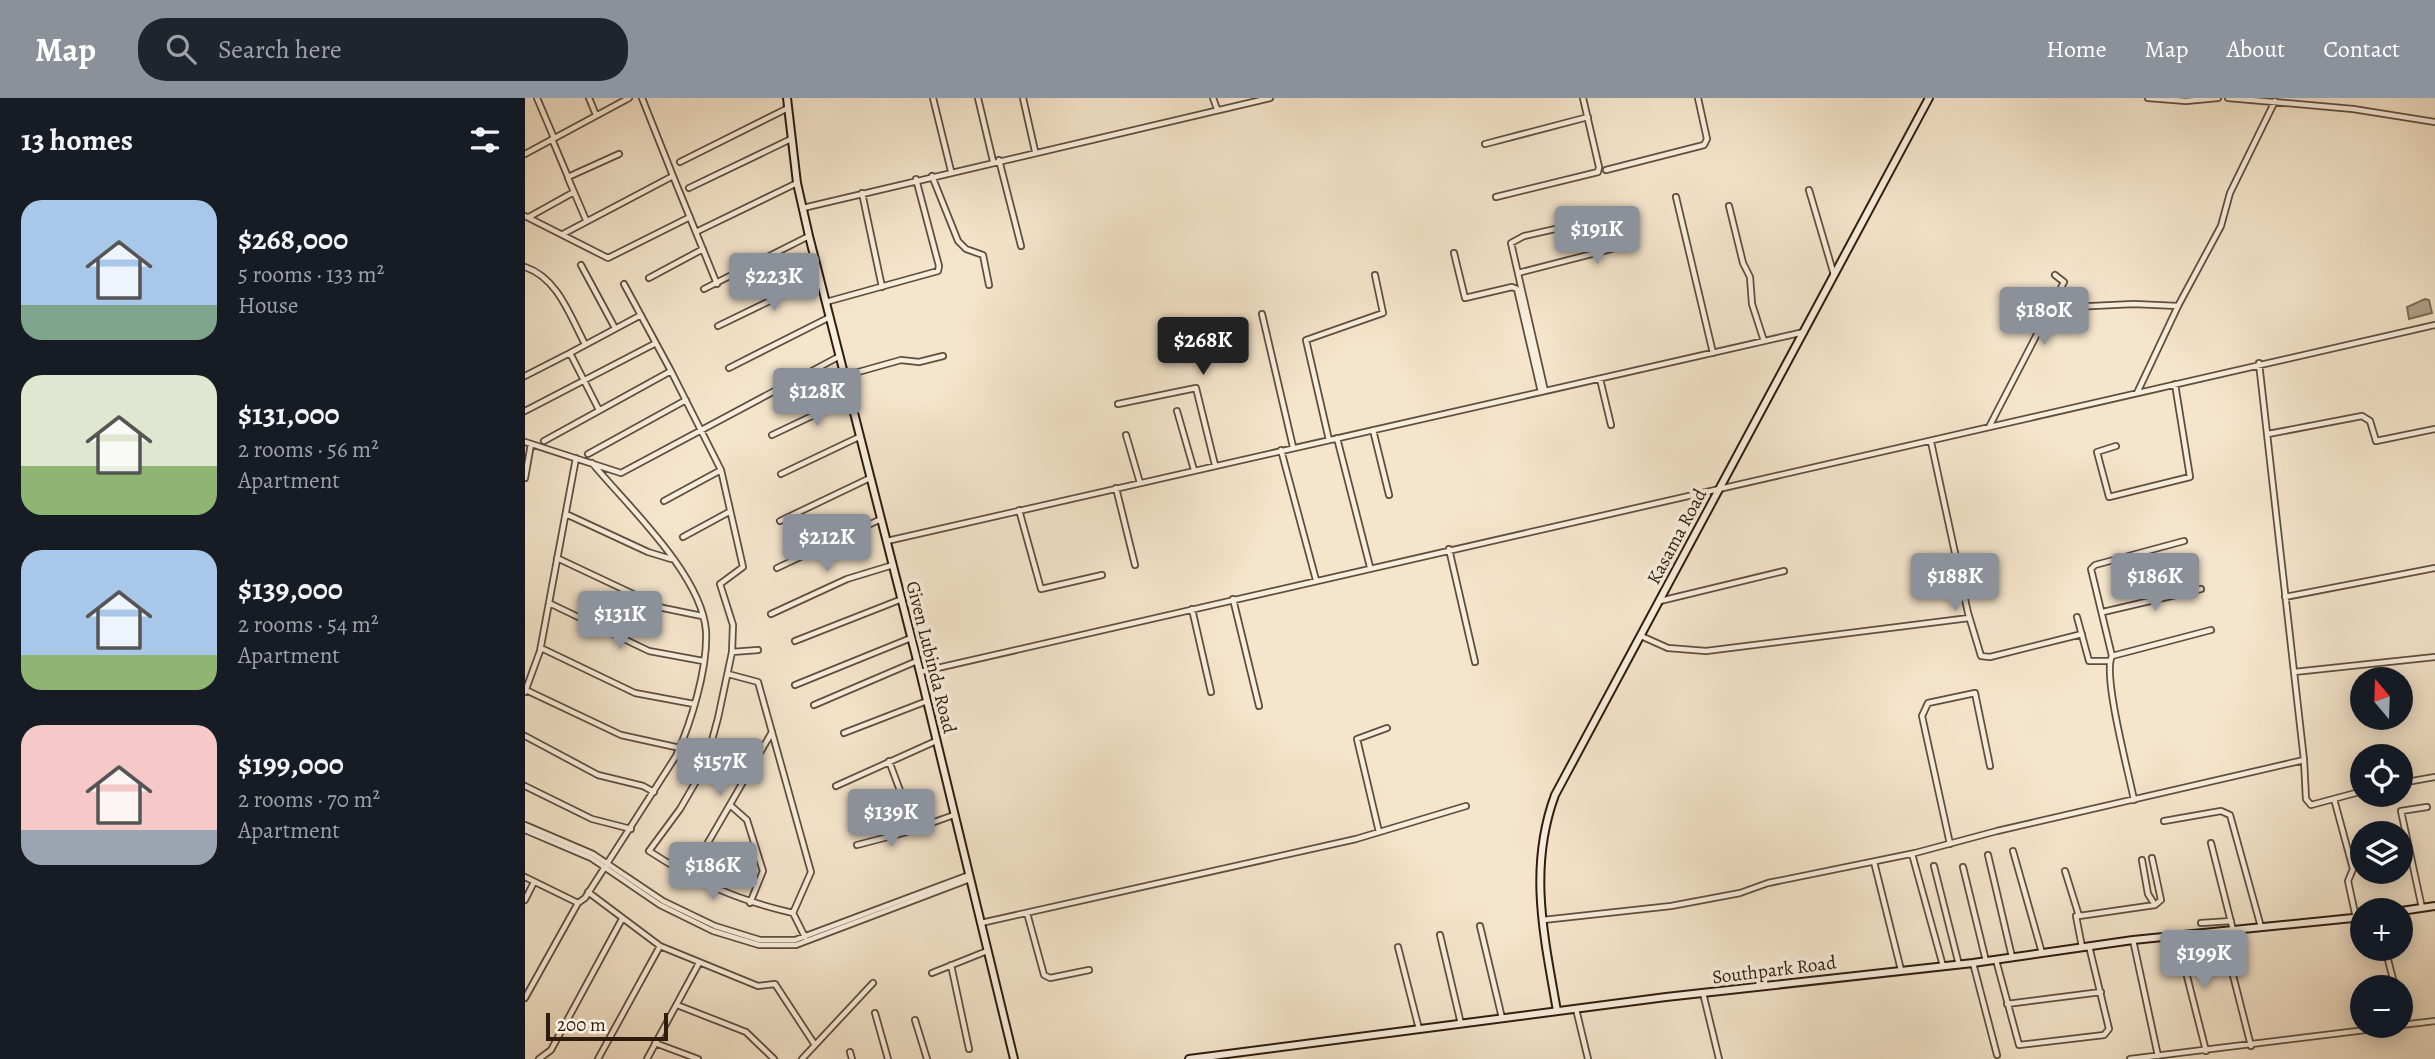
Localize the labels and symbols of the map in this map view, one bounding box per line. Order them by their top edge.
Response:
pin: $191K [1548,206,1646,266]
pin: $223K [725,254,823,313]
pin: $180K [1995,288,2093,347]
pin: $268K [1154,317,1252,377]
pin: $128K [768,368,866,428]
street label: Kasama Road [1641,483,1713,589]
pin: $212K [778,514,876,574]
pin: $188K [1906,554,2004,613]
pin: $186K [2106,554,2204,613]
street label: Given Lubinda Road [900,578,963,737]
pin: $131K [571,592,669,651]
north arrow [2350,667,2413,730]
pin: $157K [671,738,769,798]
pin: $139K [842,790,940,849]
pin: $186K [664,842,762,902]
pin: $199K [2155,930,2253,990]
street label: Southpark Road [1711,949,1838,990]
scale bar [546,1010,669,1042]

